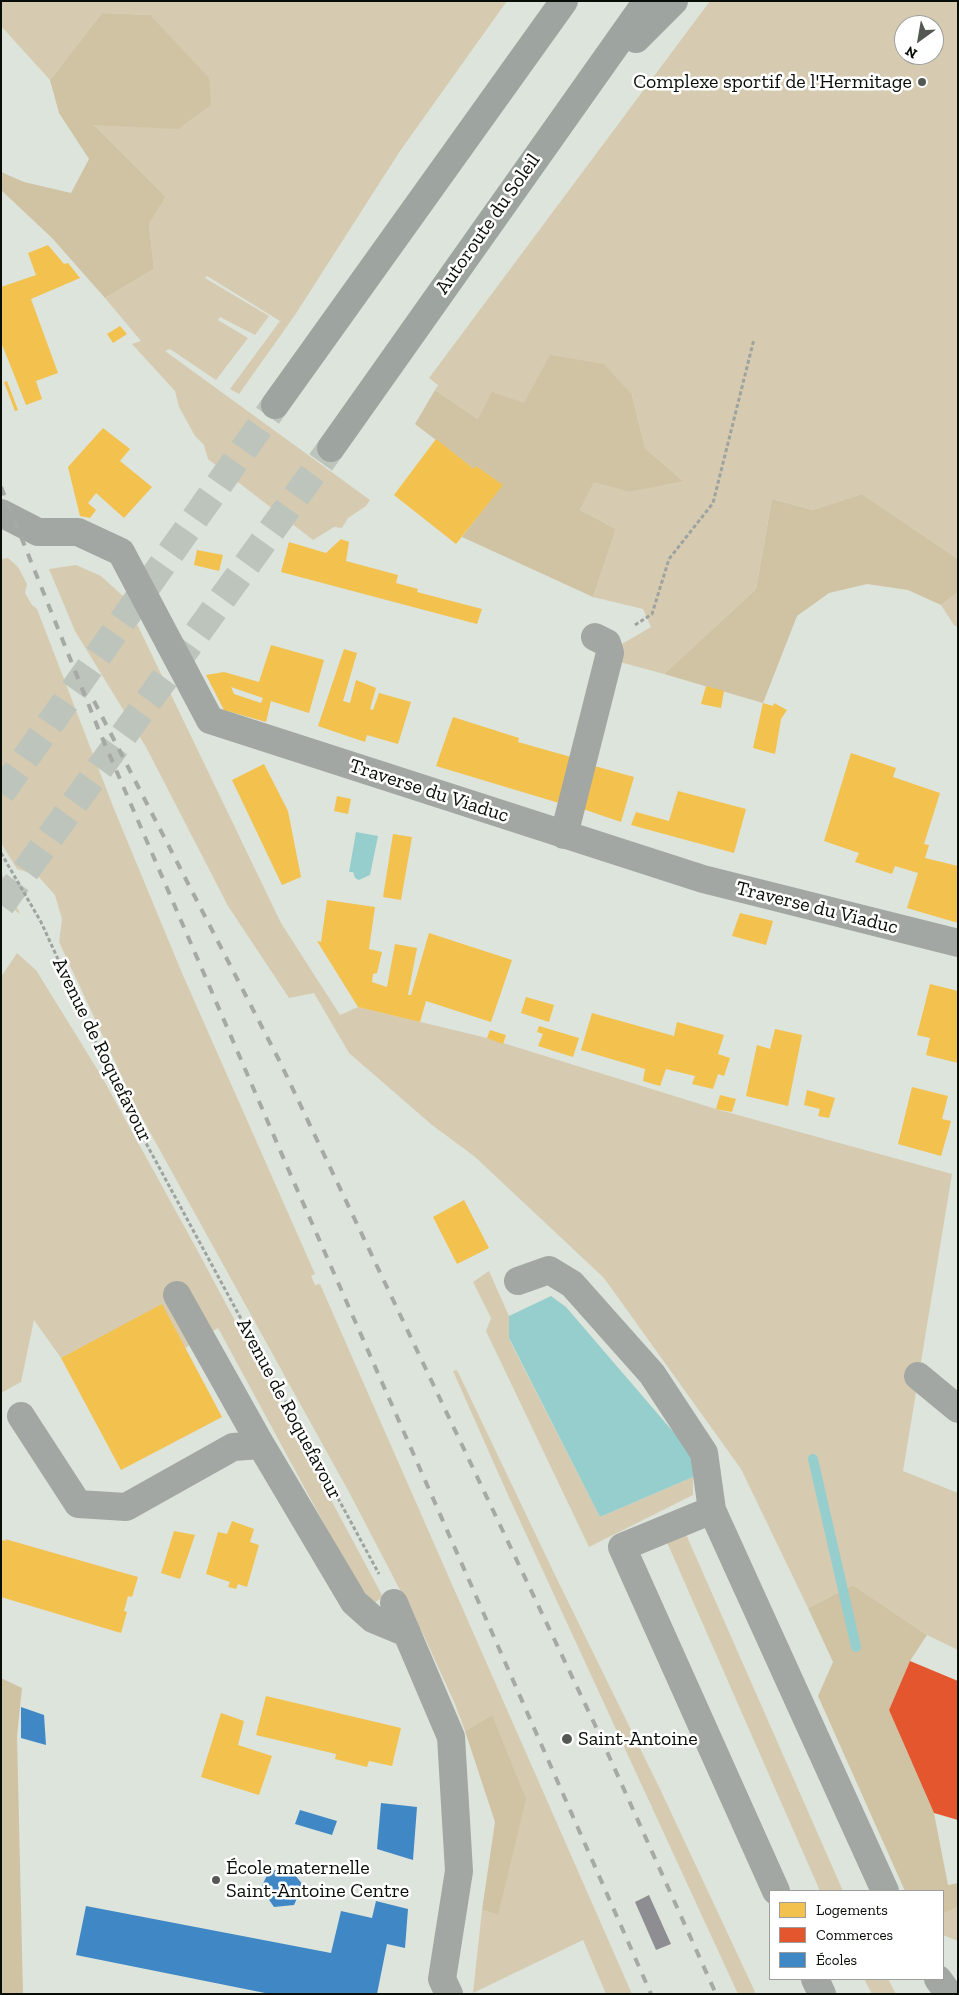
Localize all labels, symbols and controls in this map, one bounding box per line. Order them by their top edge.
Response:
north arrow [894,15,944,65]
text: N [902,42,920,62]
place label: Complexe sportif de l'Hermitage [633,70,912,94]
marker: Complexe sportif de l'Hermitage [916,76,928,88]
street label: Autoroute du Soleil [431,149,545,299]
street label: Traverse du Viaduc [346,754,512,828]
street label: Traverse du Viaduc [734,876,900,940]
street label: Avenue de Roquefavour [47,954,157,1146]
street label: Avenue de Roquefavour [231,1314,347,1504]
place label: Saint-Antoine [578,1727,698,1751]
marker: Saint-Antoine [560,1732,574,1746]
place label: École maternelle Saint-Antoine Centre [226,1856,409,1903]
marker: École maternelle Saint-Antoine Centre [210,1874,222,1886]
legend [769,1890,944,1980]
text: Logements [816,1901,888,1919]
text: Commerces [816,1926,893,1944]
text: Écoles [816,1951,857,1969]

